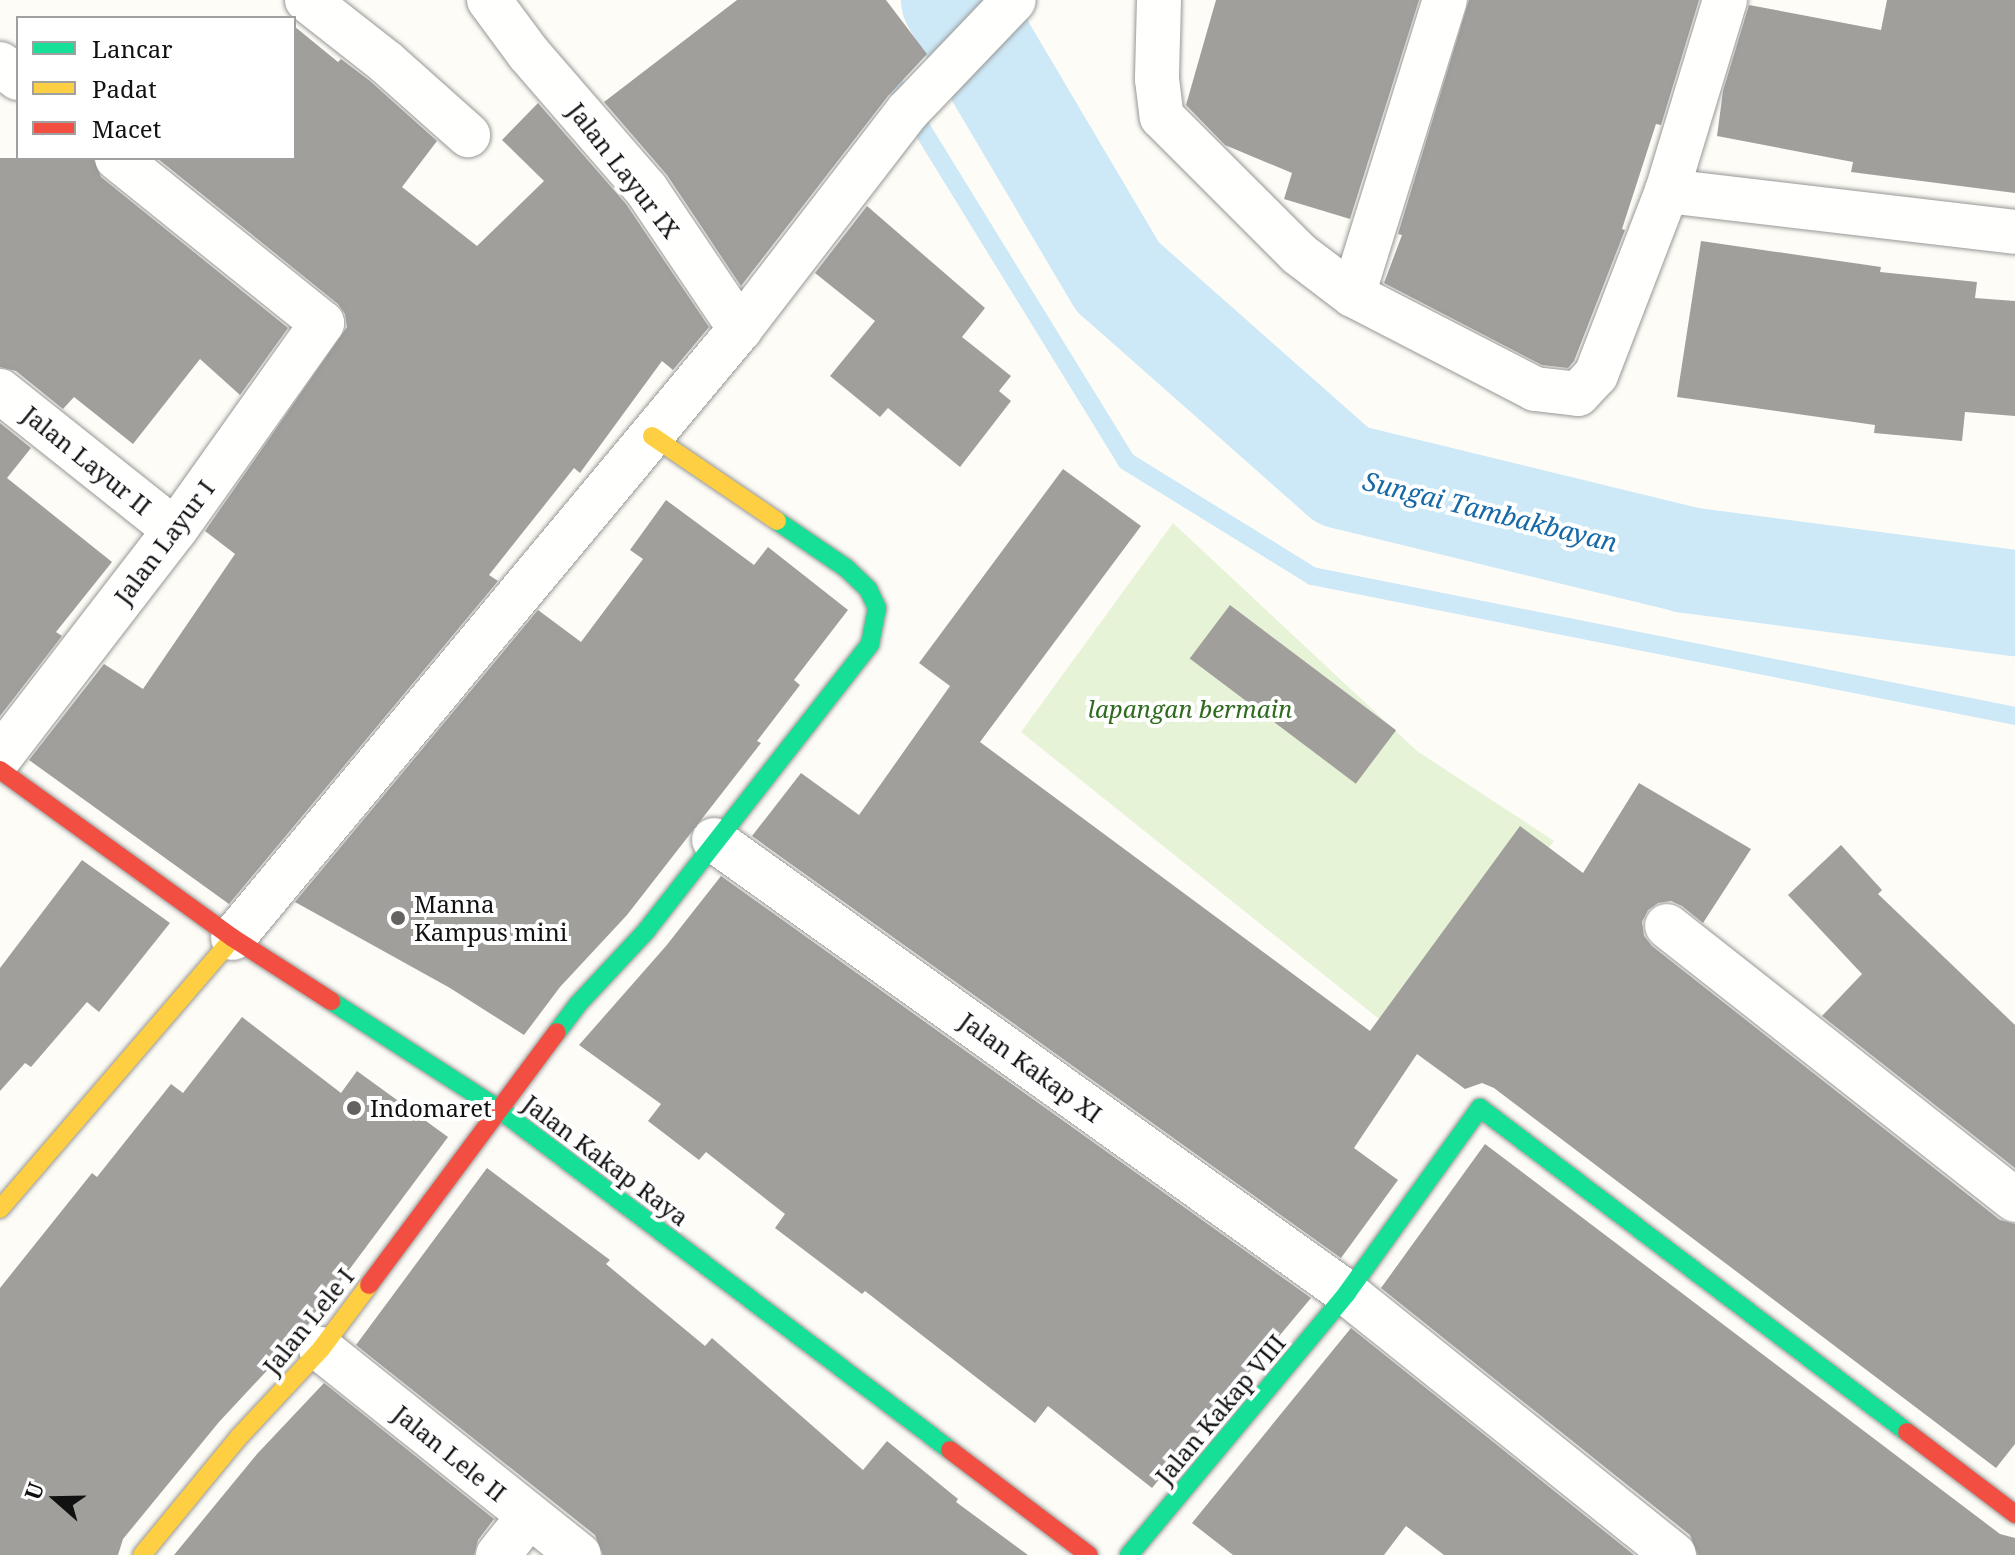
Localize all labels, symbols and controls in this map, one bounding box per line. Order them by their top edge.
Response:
legend [16,16,296,160]
text: Lancar [92,32,173,65]
text: Padat [92,72,157,105]
street label: Jalan Layur IX [562,97,686,243]
text: Macet [92,112,161,145]
street label: Jalan Layur II [17,400,157,520]
water label: Sungai Tambakbayan [1360,465,1620,559]
street label: Jalan Layur I [108,474,220,610]
park label: lapangan bermain [1088,695,1292,723]
place label: Manna Kampus mini [414,890,568,946]
marker: Manna Kampus mini [389,909,407,927]
street label: Jalan Kakap XI [954,1006,1108,1128]
street label: Jalan Kakap Raya [518,1088,694,1232]
place label: Indomaret [370,1094,492,1122]
marker: Indomaret [345,1099,363,1117]
street label: Jalan Lele I [257,1262,359,1380]
street label: Jalan Kakap VIII [1149,1328,1291,1490]
street label: Jalan Lele II [388,1399,512,1507]
north arrow [16,1459,96,1539]
text: U [17,1478,50,1504]

